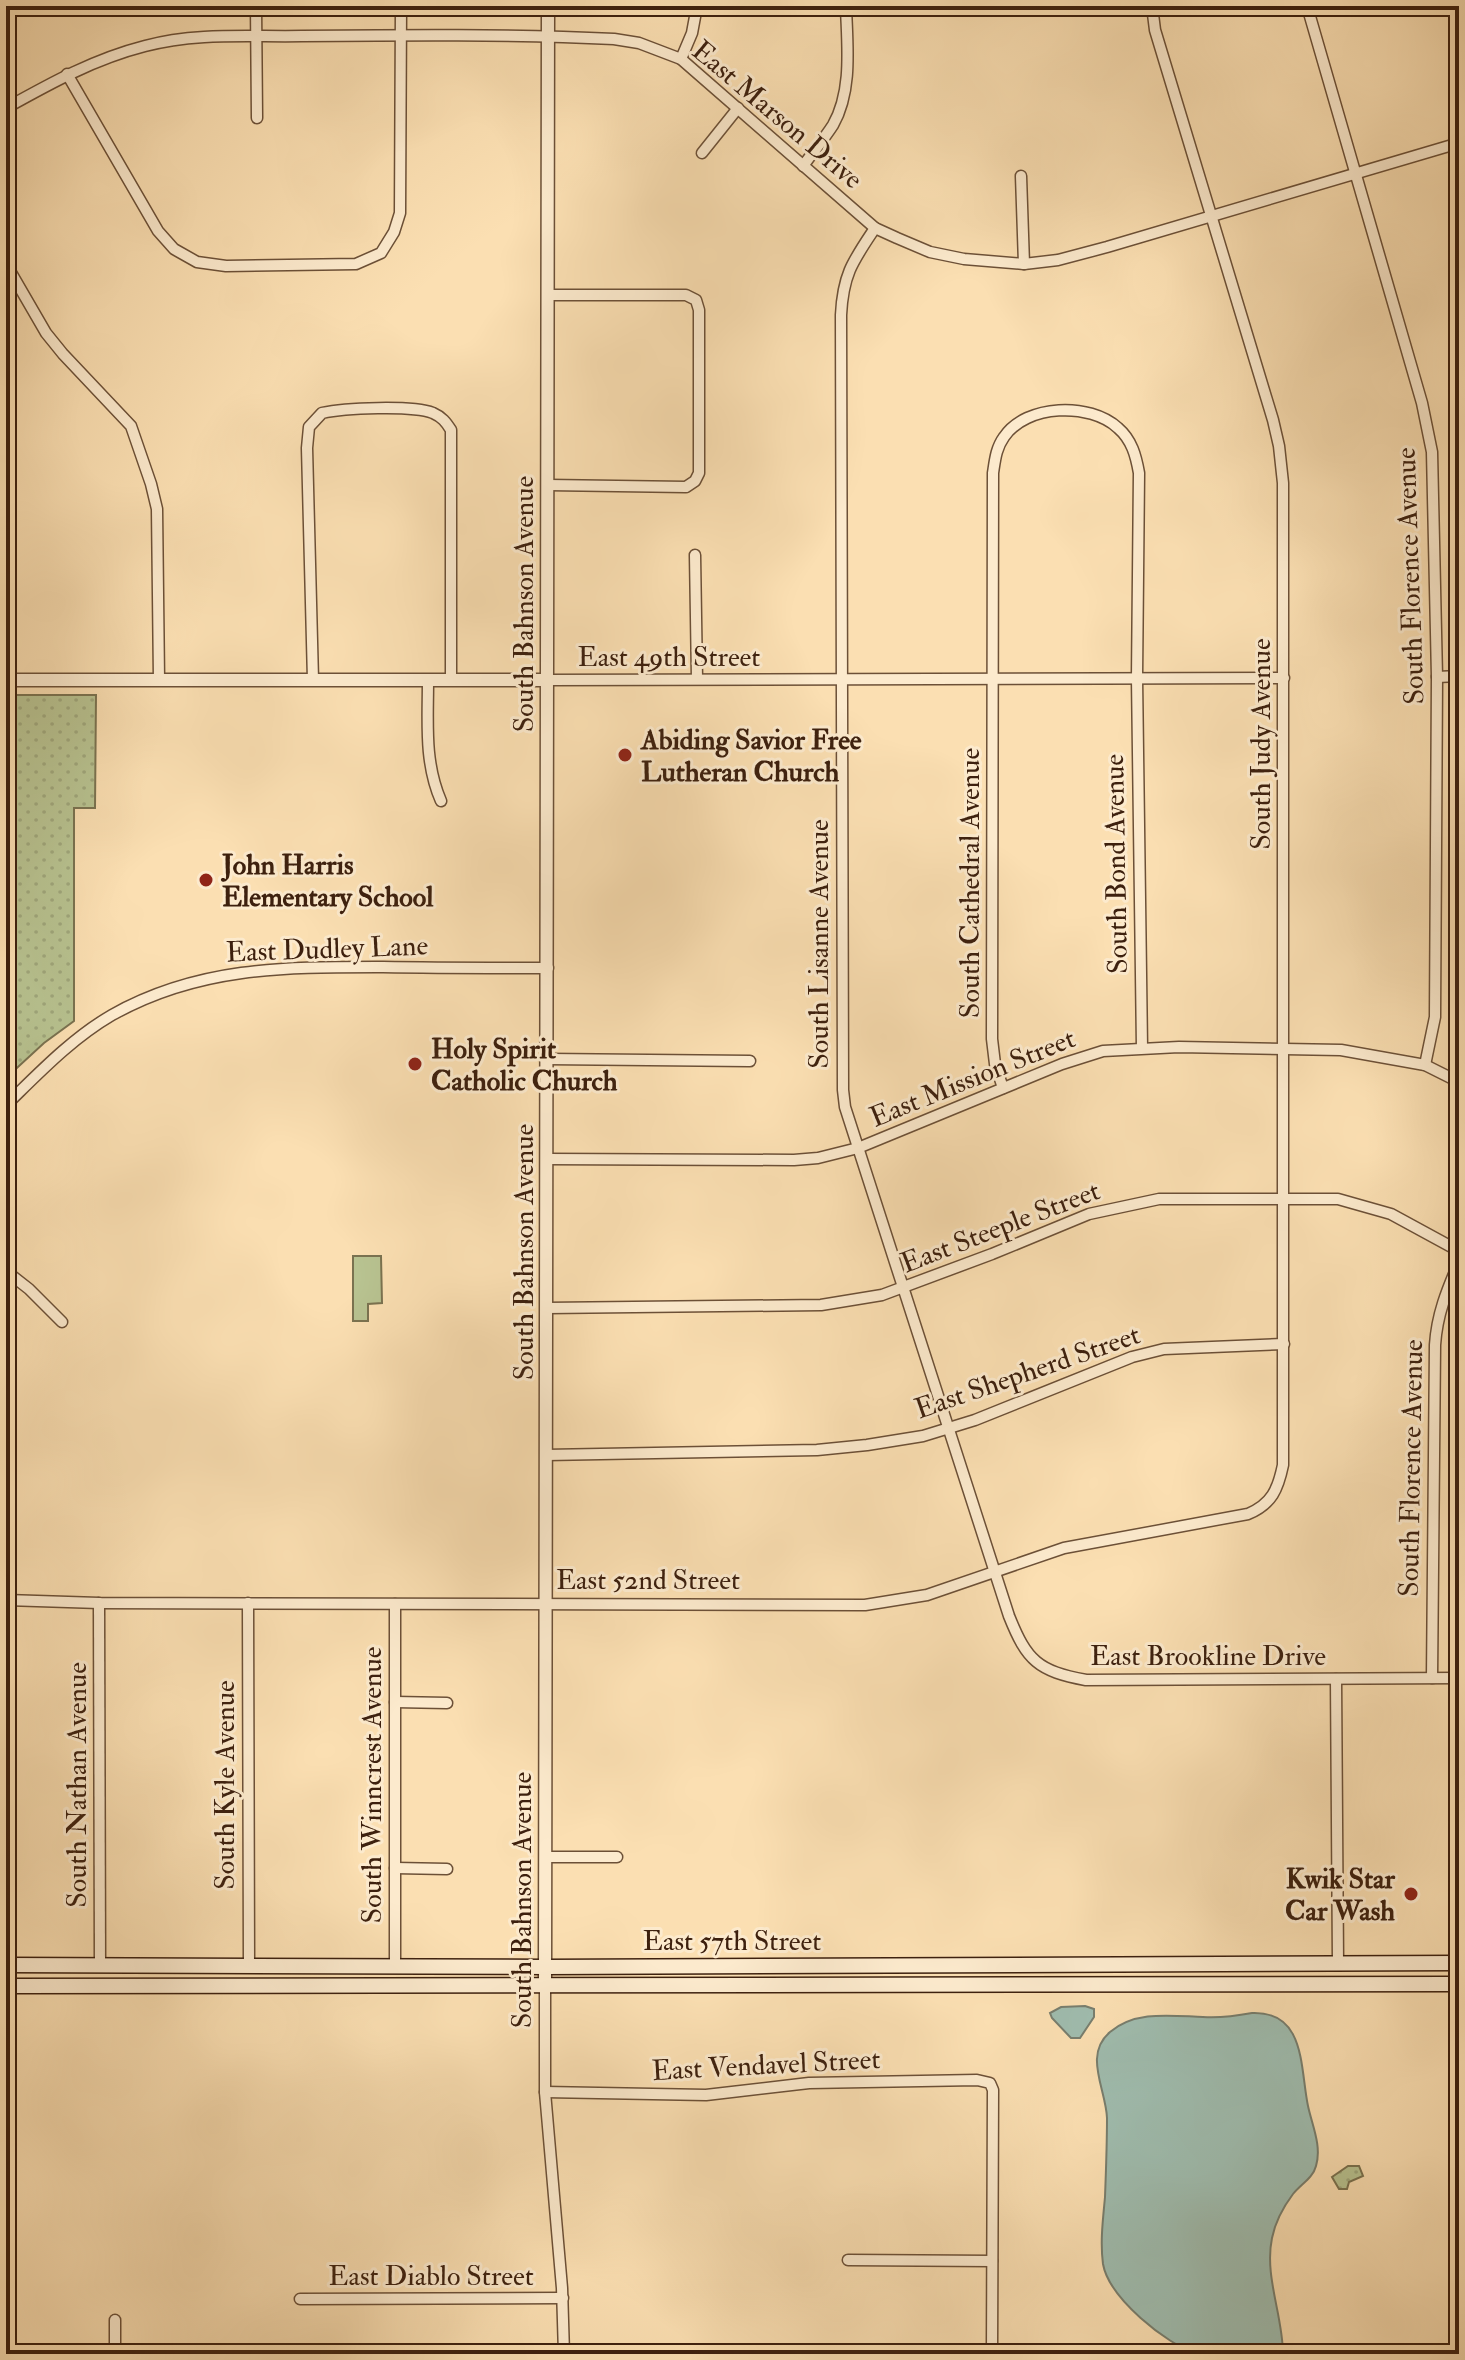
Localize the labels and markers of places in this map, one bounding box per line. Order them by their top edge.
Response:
place label: Abiding Savior Free Lutheran Church [640,723,862,790]
marker: Abiding Savior Free Lutheran Church [616,746,634,764]
place label: John Harris Elementary School [220,848,434,915]
marker: John Harris Elementary School [197,871,215,889]
place label: Holy Spirit Catholic Church [431,1032,618,1099]
marker: Holy Spirit Catholic Church [406,1055,424,1073]
place label: Kwik Star Car Wash [1285,1862,1396,1929]
marker: Kwik Star Car Wash [1402,1885,1420,1903]

